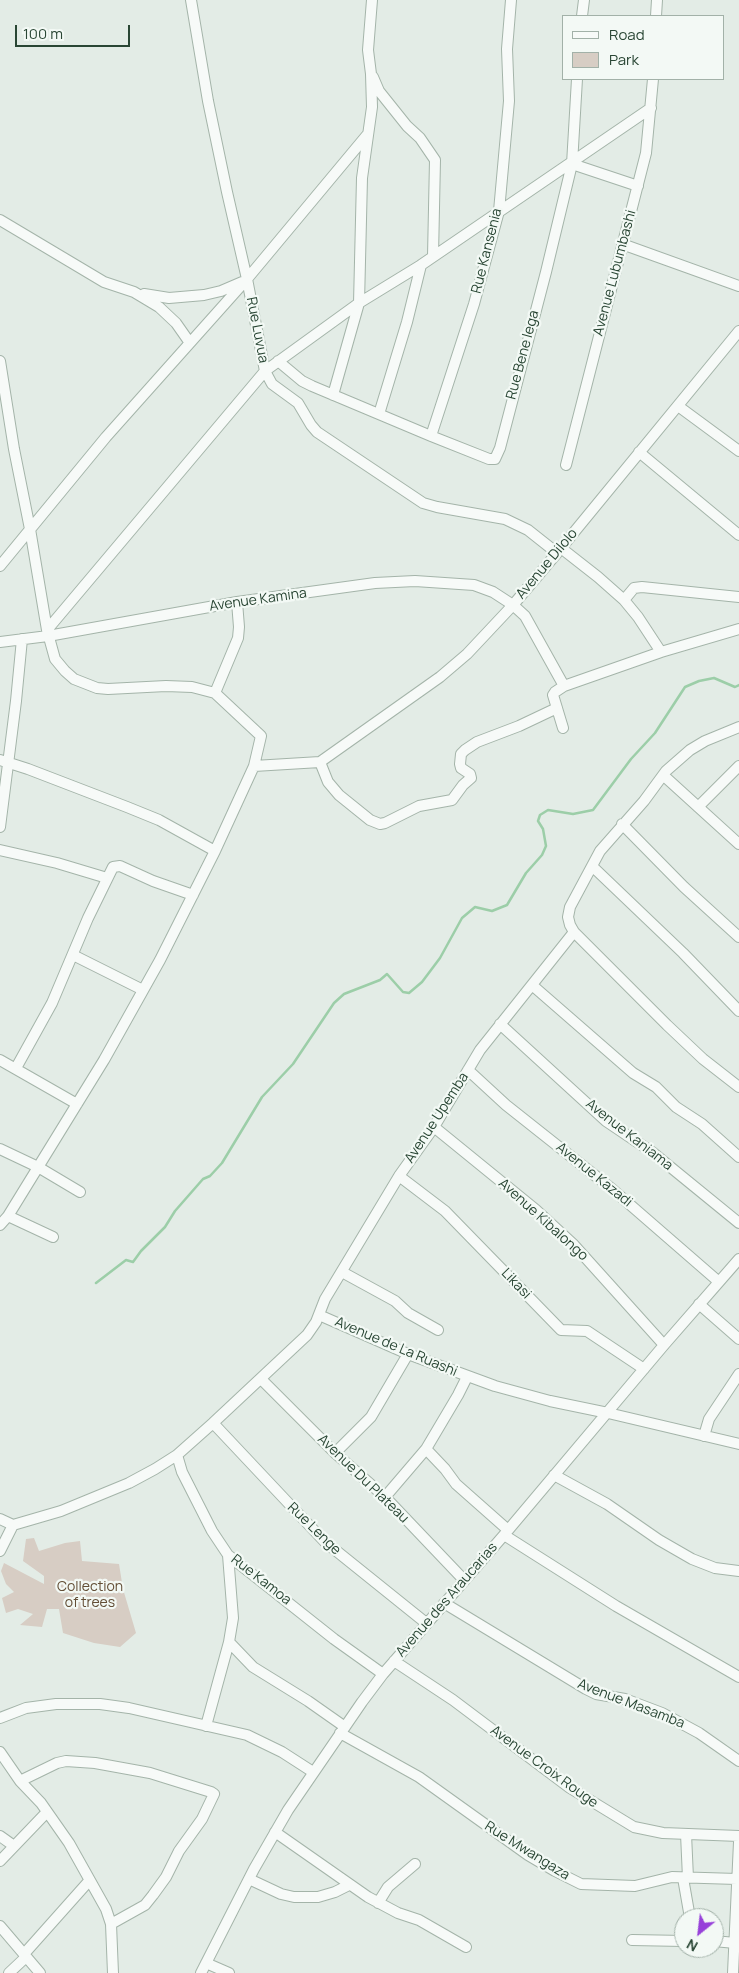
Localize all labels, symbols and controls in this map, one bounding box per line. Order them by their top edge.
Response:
scale bar [18,15,132,47]
legend [562,15,724,80]
text: 100 m [23,23,63,44]
text: Road [609,24,645,45]
text: Park [609,49,639,70]
street label: Rue Kansenia [468,207,506,295]
street label: Avenue Lubumbashi [590,208,640,338]
street label: Rue Luvua [242,296,272,364]
street label: Rue Bene lega [503,309,543,401]
street label: Avenue Dilolo [513,525,581,603]
street label: Avenue Kamina [208,585,308,615]
street label: Avenue Upemba [401,1069,473,1167]
street label: Avenue Kaniama [582,1096,676,1174]
street label: Avenue Kazadi [553,1139,635,1211]
street label: Avenue Kibalongo [495,1175,591,1265]
street label: Likasi [498,1265,534,1303]
street label: Avenue de La Ruashi [332,1314,460,1380]
street label: Avenue Du Plateau [314,1431,412,1527]
street label: Rue Lenge [284,1499,344,1559]
street label: Avenue des Araucarias [393,1539,501,1661]
street label: Rue Kamoa [227,1551,295,1609]
park label: Collection of trees [57,1579,123,1611]
street label: Avenue Masamba [575,1676,687,1732]
street label: Avenue Croix Rouge [487,1722,601,1812]
street label: Rue Mwangaza [481,1818,573,1884]
north arrow [674,1908,724,1958]
text: N [683,1935,701,1956]

